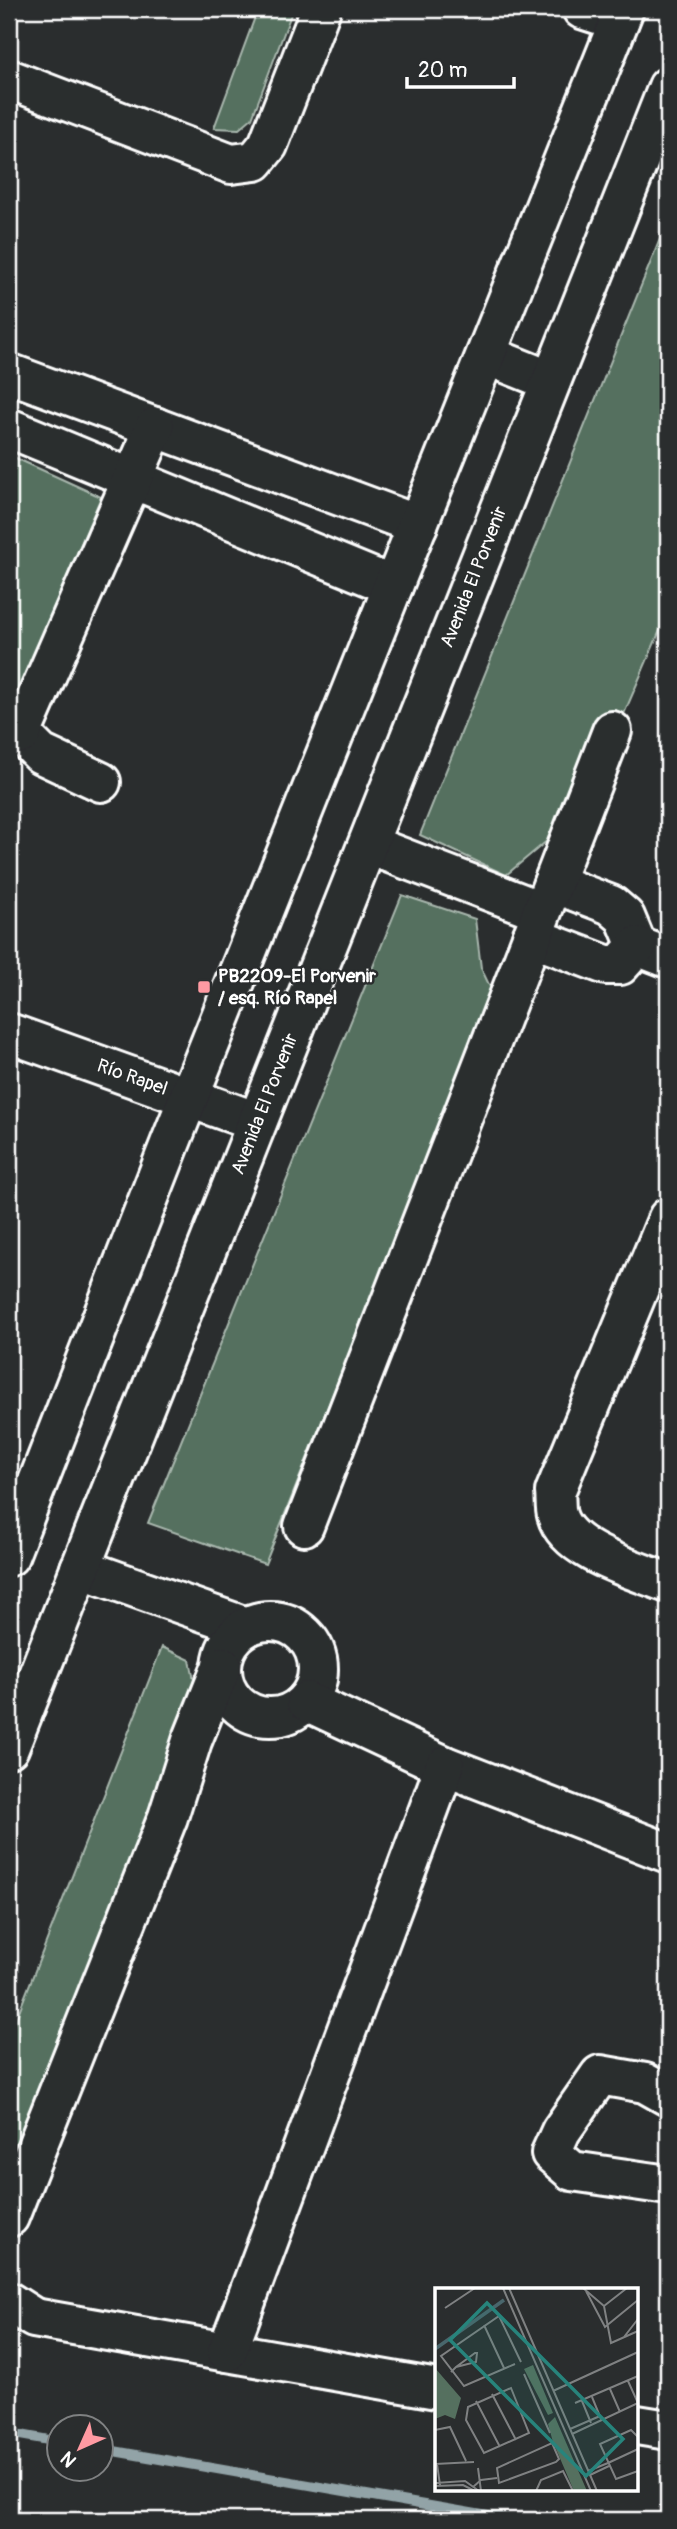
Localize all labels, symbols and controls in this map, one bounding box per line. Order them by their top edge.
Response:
scale bar [407,46,514,90]
text: 20 m [418,57,467,84]
street label: Avenida El Porvenir [435,503,513,651]
place label: PB2209-El Porvenir / esq. Río Rapel [218,964,376,1010]
marker: PB2209-El Porvenir / esq. Río Rapel [196,979,212,995]
street label: Avenida El Porvenir [226,1030,303,1178]
street label: Río Rapel [94,1054,171,1101]
inset map [435,2288,638,2490]
north arrow [46,2414,116,2484]
text: N [56,2446,82,2472]

